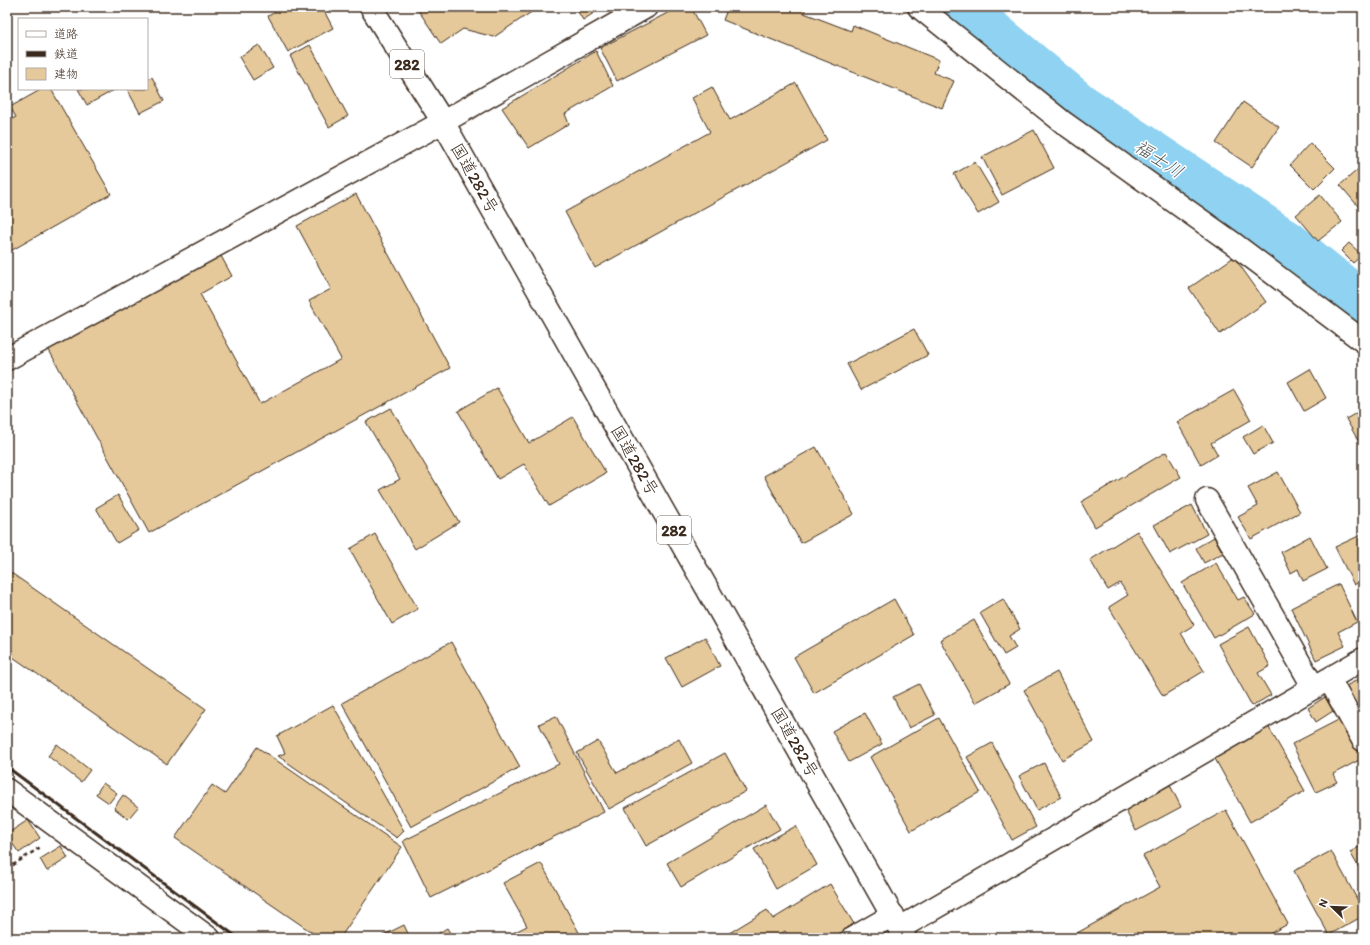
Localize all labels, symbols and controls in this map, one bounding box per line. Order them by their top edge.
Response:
legend [18,18,148,90]
text: 道路 [54,27,78,41]
text: 鉄道 [54,47,78,61]
road number: 282 [390,50,424,78]
text: 建物 [54,67,78,81]
water label: 福士川 [1130,135,1188,183]
street label: 国道282号 [447,139,503,217]
street label: 国道282号 [607,421,663,499]
road number: 282 [657,516,691,544]
street label: 国道282号 [767,703,823,781]
north arrow [1312,887,1352,927]
text: N [1316,897,1331,909]

